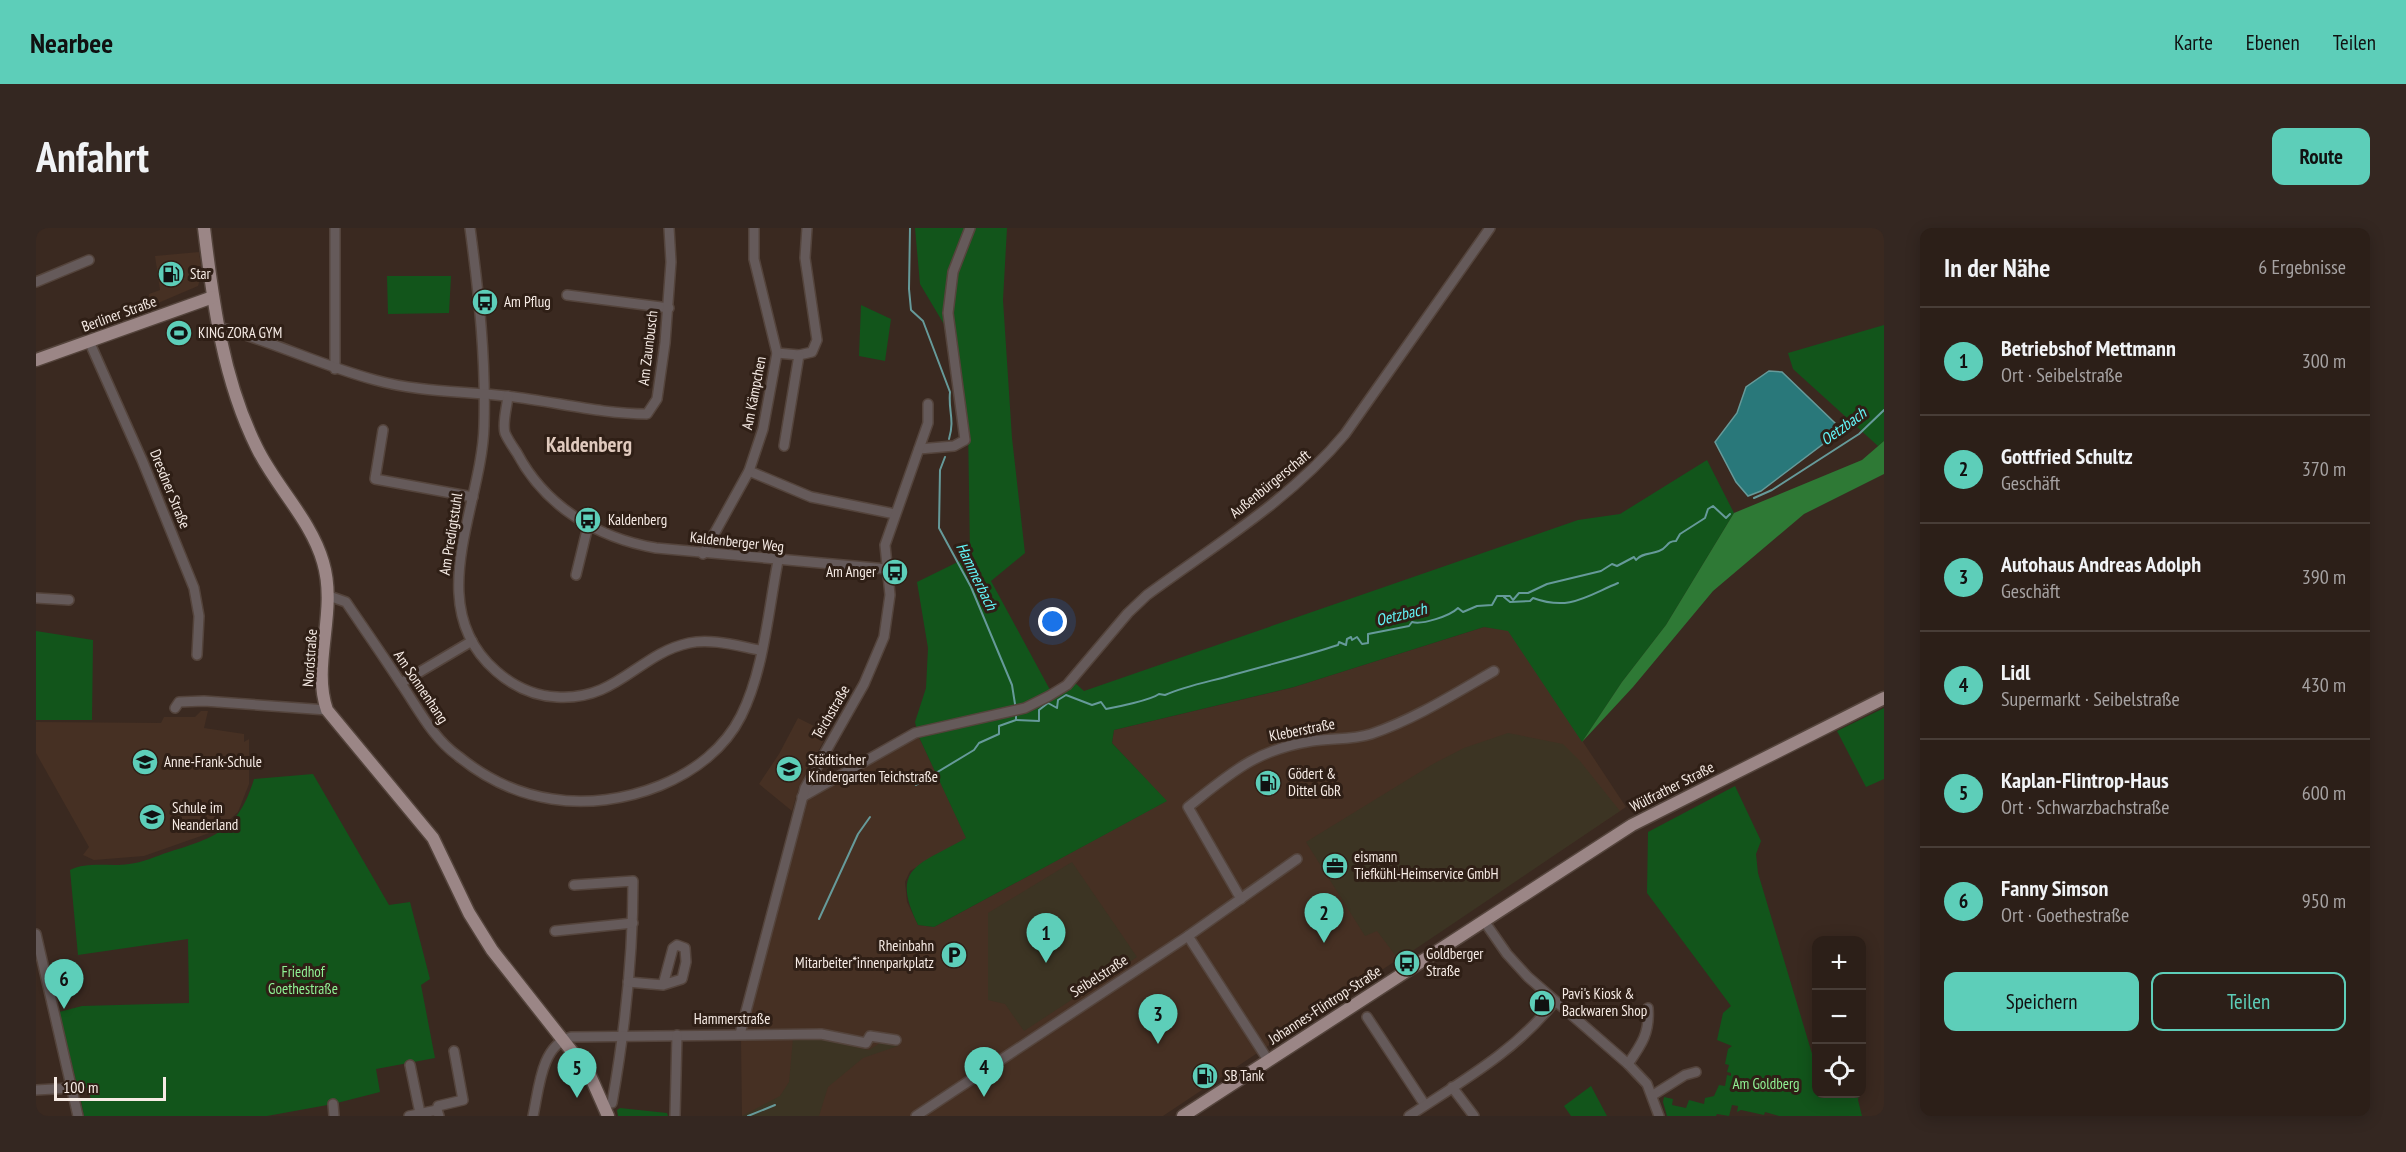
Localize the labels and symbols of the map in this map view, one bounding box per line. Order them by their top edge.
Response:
fuel station icon: Star [156,259,186,289]
place label: Star [190,264,212,283]
bus stop icon: Am Pflug [470,287,500,317]
street label: Berliner Straße [79,291,159,336]
place label: Am Pflug [504,292,551,311]
street label: Am Zaunbusch [633,309,662,386]
sports icon: KING ZORA GYM [164,318,194,348]
place label: KING ZORA GYM [198,323,282,342]
street label: Am Kämpchen [737,355,770,431]
water label: Oetzbach [1816,402,1871,449]
district label: Kaldenberg [546,431,632,458]
street label: Außenbürgerschaft [1225,445,1314,522]
street label: Dresdner Straße [146,446,195,531]
street label: Am Predigtstuhl [435,491,466,576]
bus stop icon: Kaldenberg [573,505,603,535]
place label: Kaldenberg [608,510,667,529]
street label: Kaldenberger Weg [689,527,785,556]
water label: Hammerbach [952,539,1002,614]
bus stop icon: Am Anger [880,557,910,587]
place label: Am Anger [826,562,877,581]
water label: Oetzbach [1374,598,1429,630]
your location [1038,607,1067,636]
street label: Nordstraße [298,628,321,688]
street label: Am Sonnenhang [390,646,453,727]
street label: Teichstraße [807,681,854,742]
street label: Kleberstraße [1267,714,1336,745]
school or university icon: Anne-Frank-Schule [130,747,160,777]
place label: Städtischer Kindergarten Teichstraße [808,750,938,786]
place label: Anne-Frank-Schule [164,752,262,771]
school or university icon: Städtischer Kindergarten Teichstraße [774,754,804,784]
street label: Wülfrather Straße [1626,757,1717,816]
place label: Gödert & Dittel GbR [1288,764,1341,800]
fuel station icon: Gödert & Dittel GbR [1253,768,1283,798]
place label: Schule im Neanderland [172,798,238,834]
school or university icon: Schule im Neanderland [137,802,167,832]
place label: eismann Tiefkühl-Heimservice GmbH [1354,847,1499,883]
office icon: eismann Tiefkühl-Heimservice GmbH [1320,851,1350,881]
pin: 2 [1304,894,1344,943]
pin: 1 [1026,914,1066,963]
place label: Rheinbahn Mitarbeiter*innenparkplatz [795,936,934,972]
parking icon: Rheinbahn Mitarbeiter*innenparkplatz [939,940,969,970]
place label: Goldberger Straße [1426,944,1484,980]
bus stop icon: Goldberger Straße [1392,948,1422,978]
street label: Seibelstraße [1066,950,1131,1001]
pin: 6 [45,960,84,1009]
street label: Johannes-Flintrop-Straße [1264,961,1385,1049]
park label: Friedhof Goethestraße [268,962,338,998]
place label: Pavi's Kiosk & Backwaren Shop [1562,984,1647,1020]
shop icon: Pavi's Kiosk & Backwaren Shop [1527,988,1557,1018]
pin: 3 [1138,994,1178,1044]
street label: Hammerstraße [694,1009,770,1028]
pin: 5 [558,1048,596,1098]
pin: 4 [964,1048,1004,1097]
fuel station icon: SB Tank [1190,1061,1220,1091]
place label: SB Tank [1224,1066,1264,1085]
scale bar [54,1074,166,1102]
park label: Am Goldberg [1732,1074,1800,1093]

